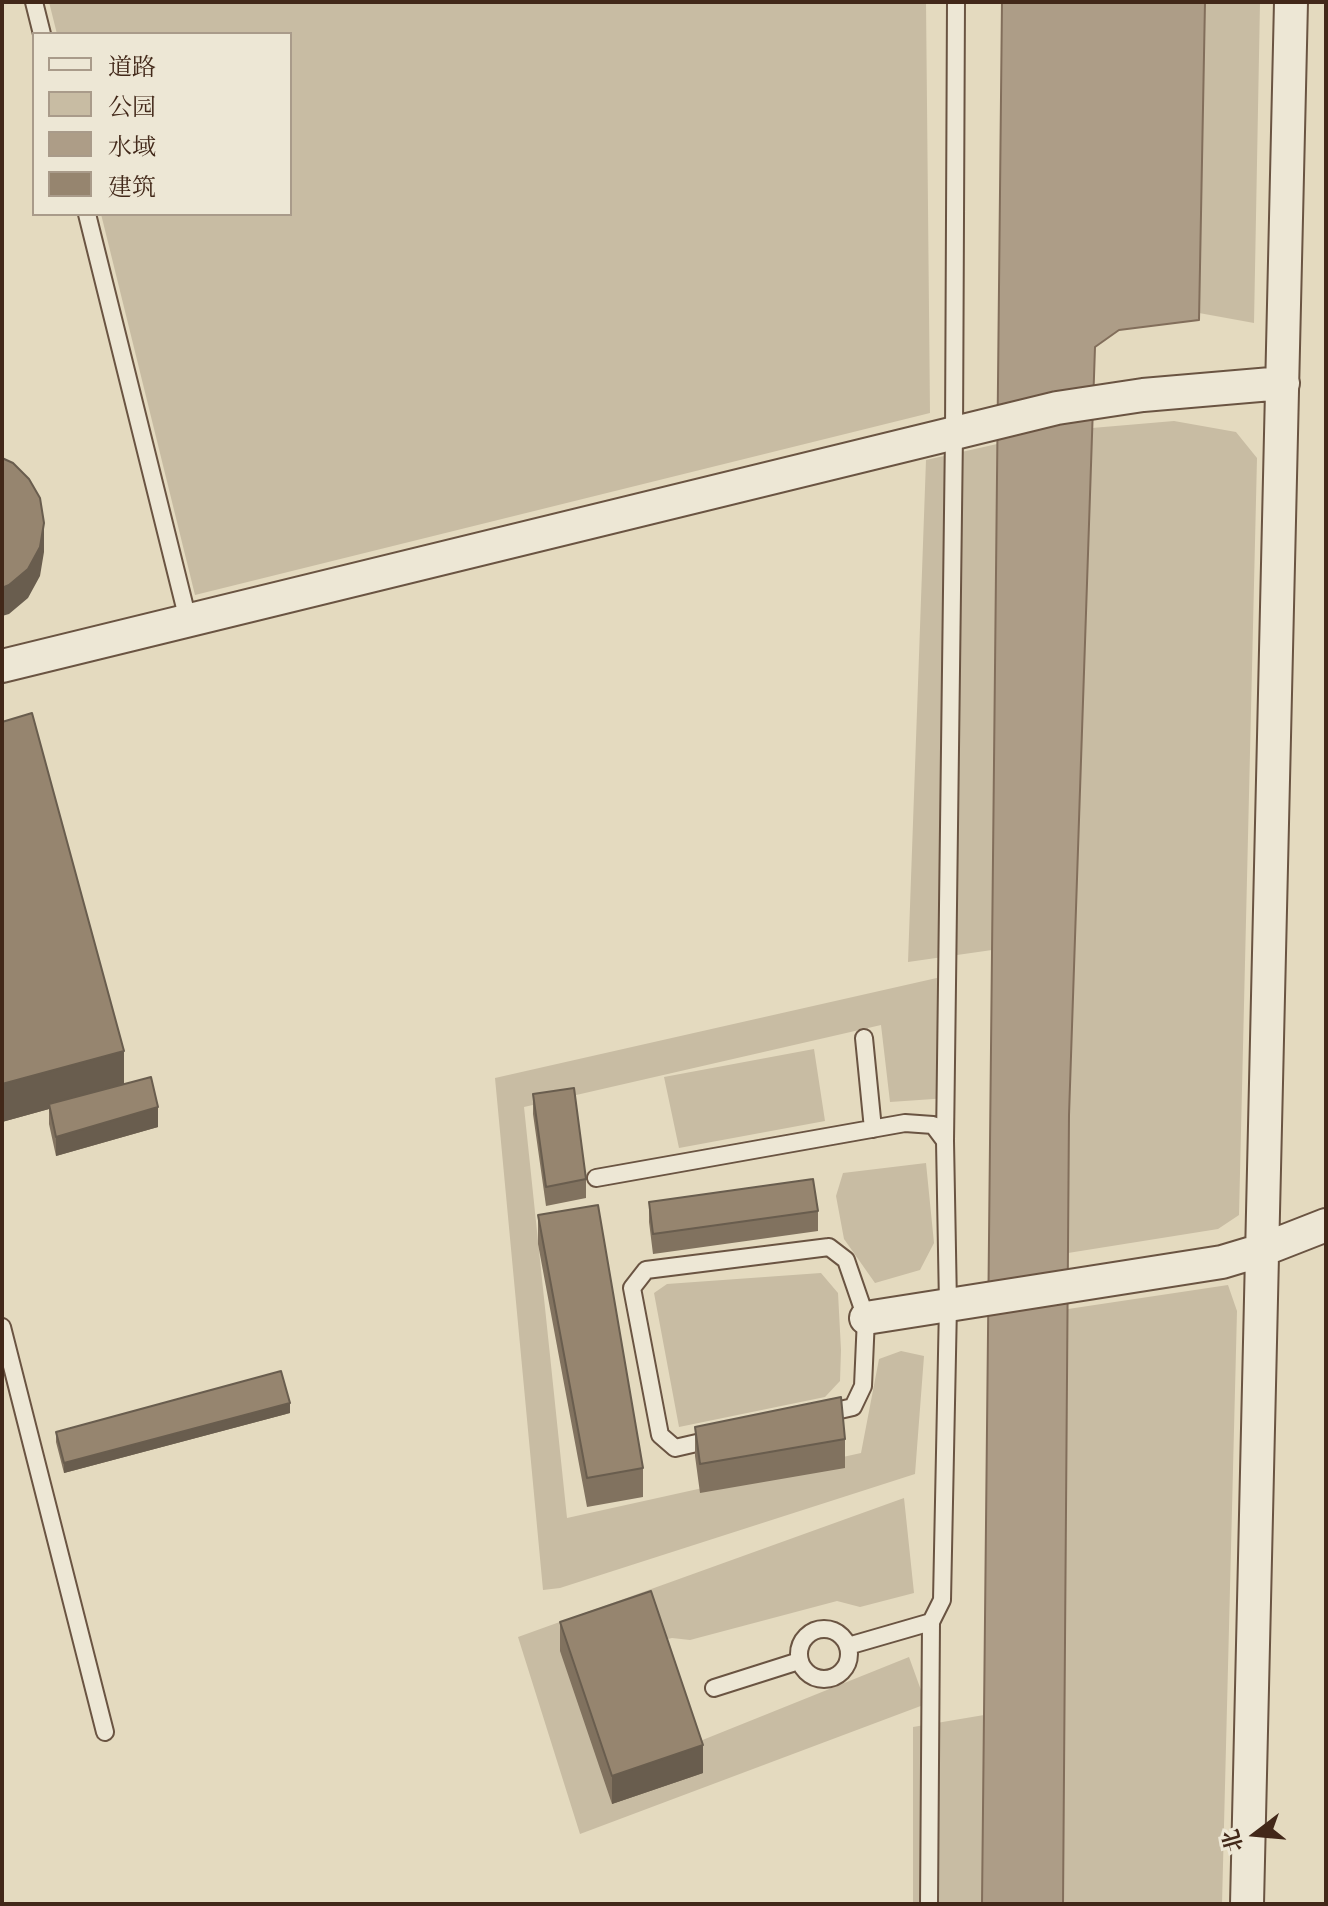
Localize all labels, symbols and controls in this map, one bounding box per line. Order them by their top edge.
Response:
legend [32,32,292,216]
text: 道路 [108,51,156,82]
text: 公园 [108,91,156,122]
text: 水域 [108,131,156,162]
text: 建筑 [108,171,156,202]
north arrow [1216,1794,1296,1874]
text: 北 [1215,1826,1249,1855]

